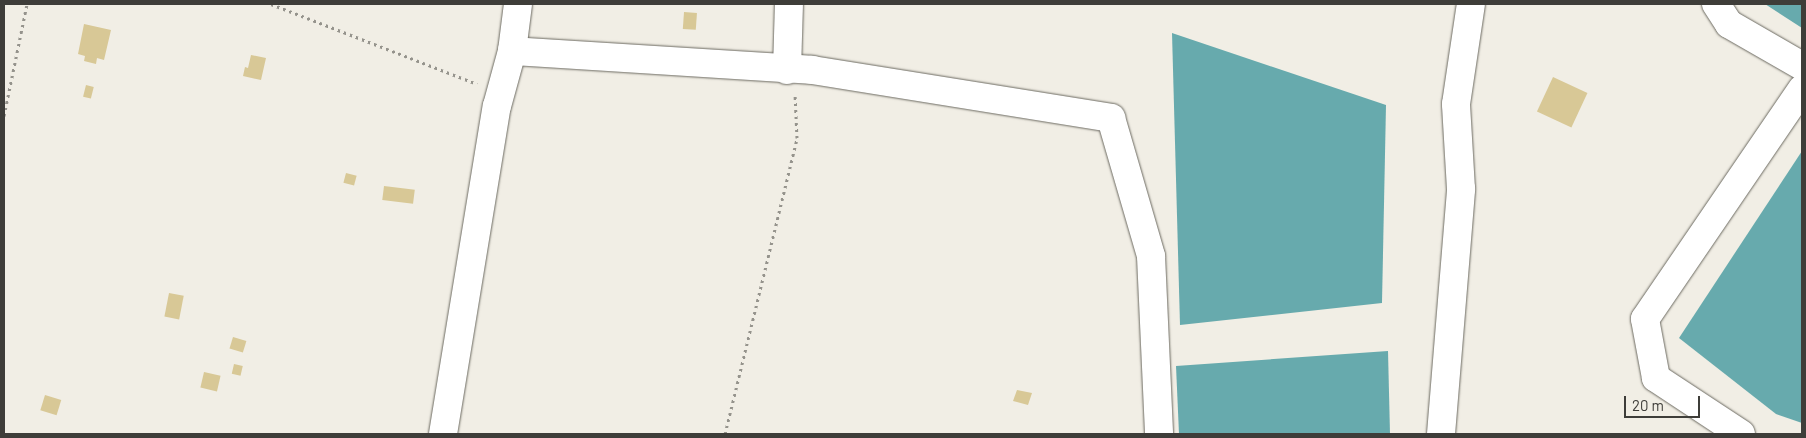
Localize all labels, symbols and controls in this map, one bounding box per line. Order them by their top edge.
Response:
scale bar [1626,386,1702,418]
text: 20 m [1632,396,1664,414]

